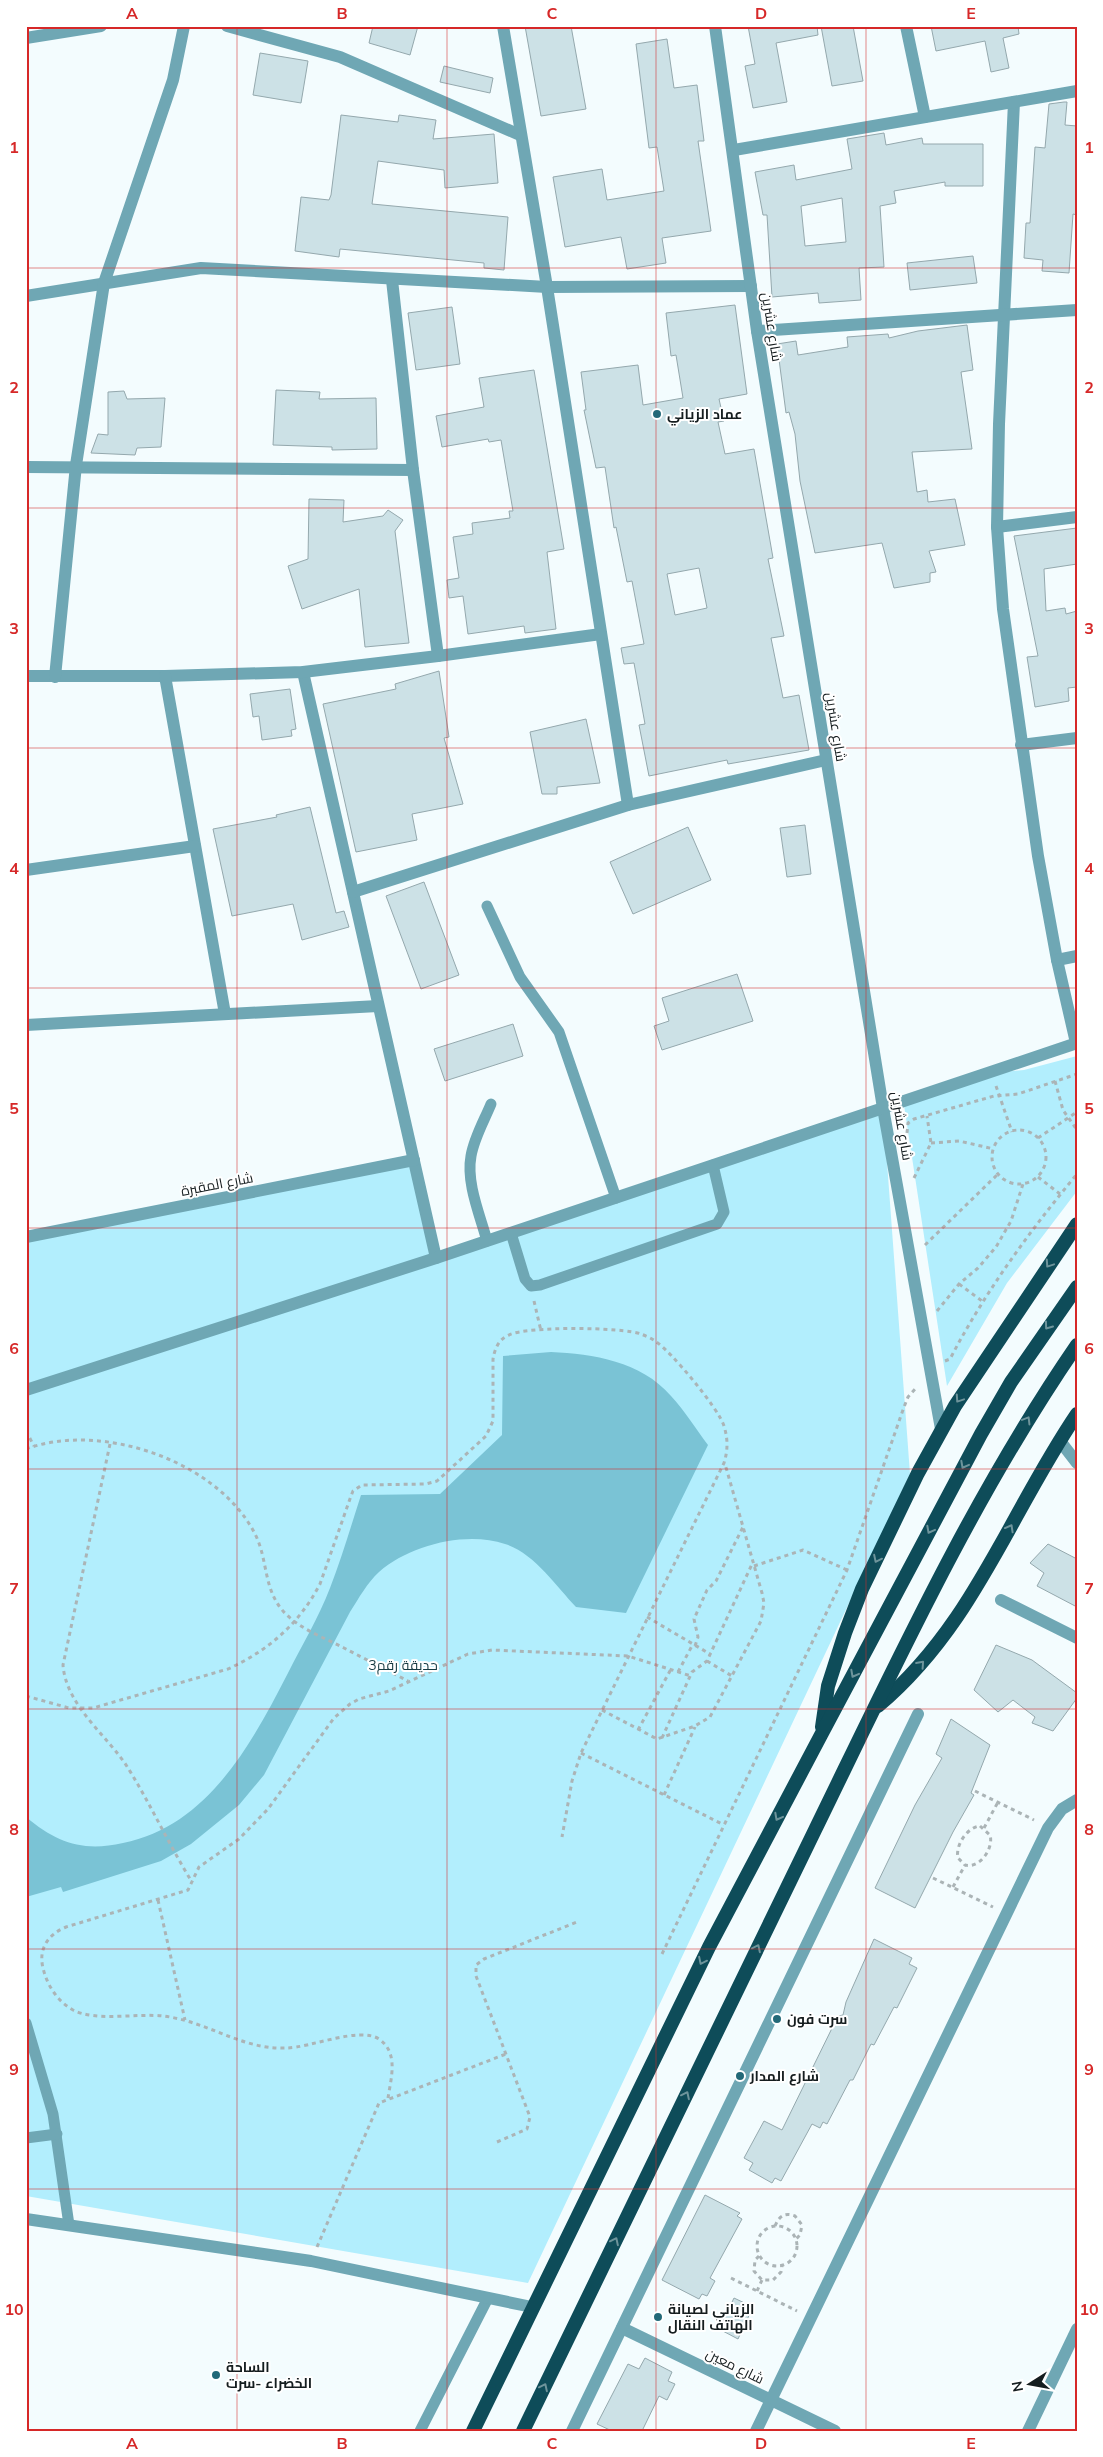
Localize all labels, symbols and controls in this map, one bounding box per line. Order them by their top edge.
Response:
text: A [126,3,138,23]
text: B [336,3,348,23]
text: C [547,3,558,23]
text: D [755,3,767,23]
text: E [966,3,976,23]
text: 1 [9,137,19,157]
text: 1 [1084,137,1094,157]
street label: شارع عشرين [758,291,786,363]
text: 2 [9,377,19,397]
text: 2 [1084,377,1094,397]
place label: عماد الزياني [667,405,742,426]
marker: عماد الزياني [651,408,663,420]
text: 3 [9,618,19,638]
text: 3 [1084,618,1094,638]
street label: شارع عشرين [822,691,850,763]
text: 4 [9,858,19,878]
text: 4 [1084,858,1094,878]
street label: شارع عشرين [887,1090,917,1162]
text: 5 [9,1098,19,1118]
text: 5 [1084,1098,1094,1118]
street label: شارع المقبرة [179,1168,255,1200]
one-way arrow [1046,1258,1055,1267]
one-way arrow [1045,1320,1054,1330]
text: 6 [9,1338,19,1358]
text: 6 [1084,1338,1094,1358]
one-way arrow [956,1394,965,1403]
one-way arrow [1021,1416,1031,1425]
one-way arrow [960,1460,970,1469]
one-way arrow [926,1525,936,1534]
one-way arrow [1004,1525,1014,1534]
one-way arrow [873,1554,883,1563]
text: 7 [9,1578,19,1598]
text: 7 [1084,1578,1094,1598]
park label: حديقة رقم3 [368,1656,438,1675]
one-way arrow [916,1661,924,1670]
one-way arrow [850,1669,860,1678]
one-way arrow [774,1812,784,1821]
text: 8 [9,1819,19,1839]
text: 8 [1084,1819,1094,1839]
one-way arrow [751,1945,761,1954]
one-way arrow [698,1956,708,1965]
place label: سرت فون [787,2010,847,2028]
marker: سرت فون [771,2013,783,2025]
text: 9 [9,2059,19,2079]
text: 9 [1084,2059,1094,2079]
place label: شارع المدار [749,2067,819,2086]
marker: شارع المدار [734,2070,746,2082]
one-way arrow [680,2091,690,2100]
one-way arrow [609,2237,619,2246]
text: 10 [4,2299,24,2319]
text: 10 [1079,2299,1099,2319]
place label: الزياني لصيانة الهاتف النقال [668,2300,754,2334]
marker: الزياني لصيانة الهاتف النقال [652,2311,664,2323]
street label: شارع معين [703,2344,767,2388]
place label: الساحة الخضراء -سرت [226,2358,312,2392]
north arrow [1006,2360,1056,2410]
marker: الساحة الخضراء -سرت [210,2369,222,2381]
text: N [1007,2380,1027,2393]
one-way arrow [538,2383,548,2392]
text: A [126,2433,138,2453]
text: B [336,2433,348,2453]
text: C [547,2433,558,2453]
text: D [755,2433,767,2453]
text: E [966,2433,976,2453]

